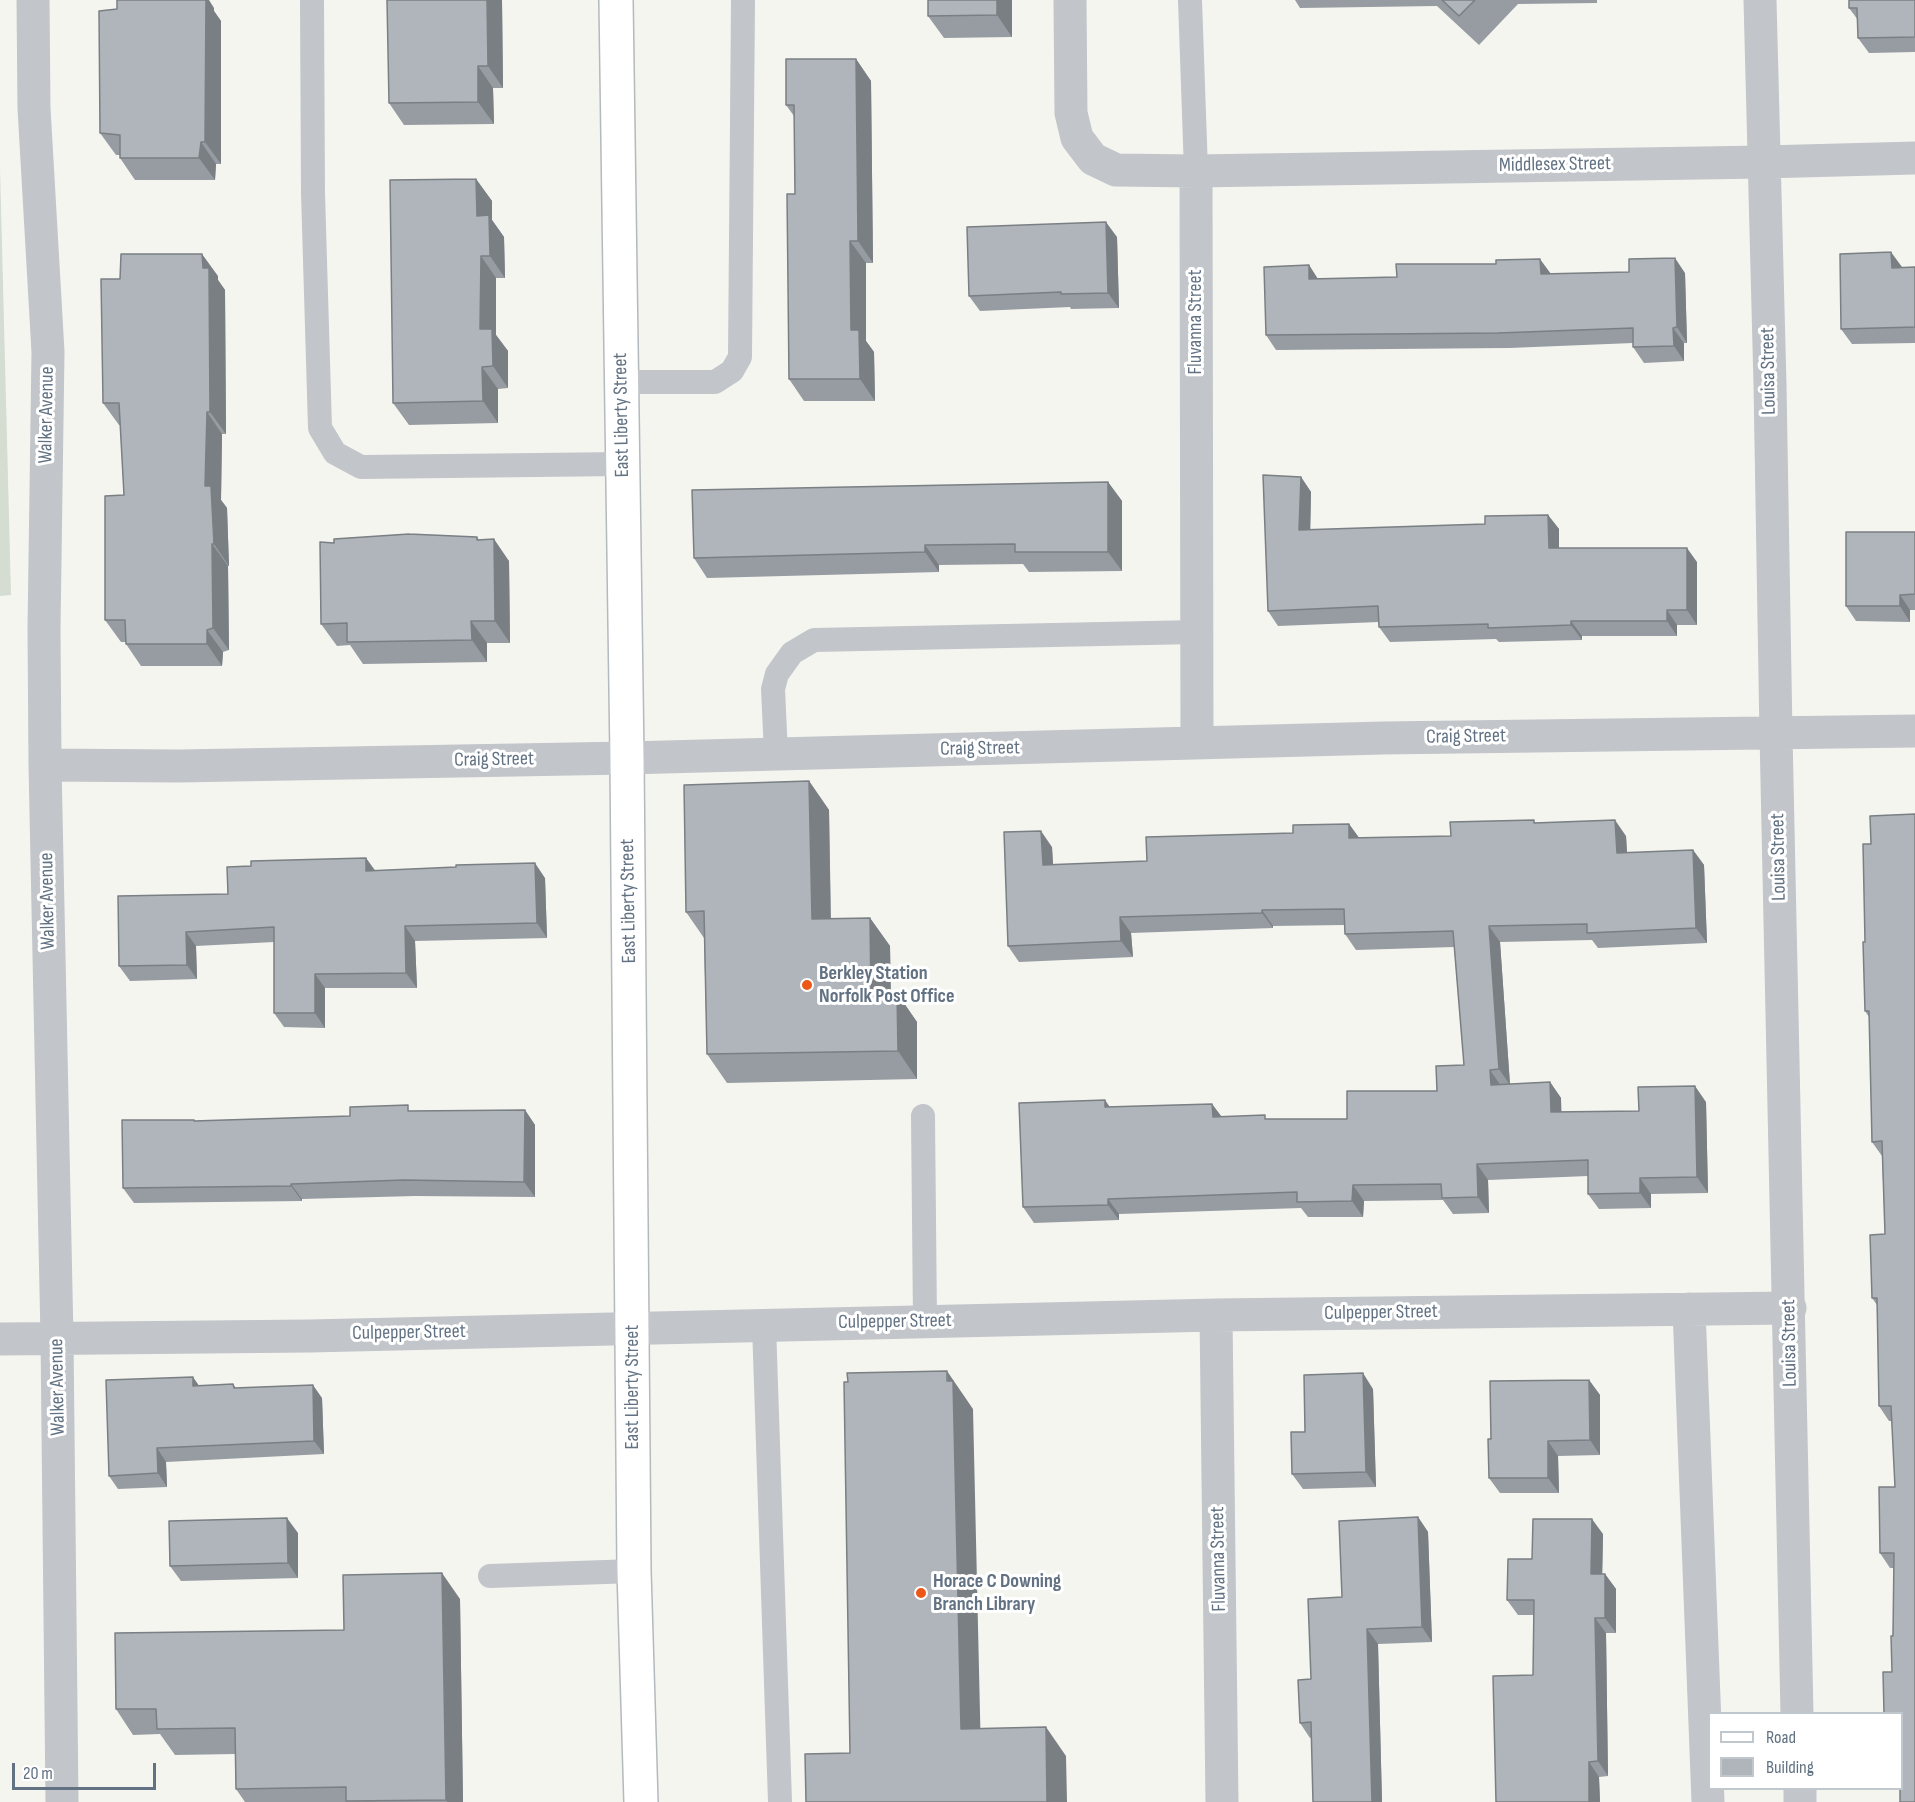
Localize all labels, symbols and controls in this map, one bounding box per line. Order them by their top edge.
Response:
street label: Middlesex Street [1499,152,1611,178]
street label: Fluvanna Street [1184,269,1208,375]
street label: Louisa Street [1756,327,1782,415]
street label: East Liberty Street [609,352,635,478]
street label: Walker Avenue [34,366,60,464]
street label: Craig Street [1426,724,1506,750]
street label: Craig Street [940,736,1020,762]
street label: Craig Street [454,747,534,773]
street label: Louisa Street [1766,813,1792,901]
street label: East Liberty Street [616,838,642,964]
street label: Walker Avenue [35,852,61,950]
place label: Berkley Station Norfolk Post Office [819,962,954,1009]
marker: Berkley Station Norfolk Post Office [800,978,814,992]
street label: Louisa Street [1777,1299,1803,1387]
street label: Culpepper Street [1324,1300,1438,1326]
street label: Culpepper Street [838,1309,952,1335]
street label: Culpepper Street [352,1320,466,1346]
street label: East Liberty Street [621,1325,645,1449]
street label: Walker Avenue [45,1338,71,1436]
street label: Fluvanna Street [1206,1506,1232,1612]
place label: Horace C Downing Branch Library [933,1570,1061,1617]
marker: Horace C Downing Branch Library [914,1586,928,1600]
legend [1708,1712,1903,1790]
text: Road [1766,1727,1796,1748]
scale bar [15,1751,159,1789]
text: Building [1766,1757,1814,1778]
text: 20 m [23,1763,53,1784]

